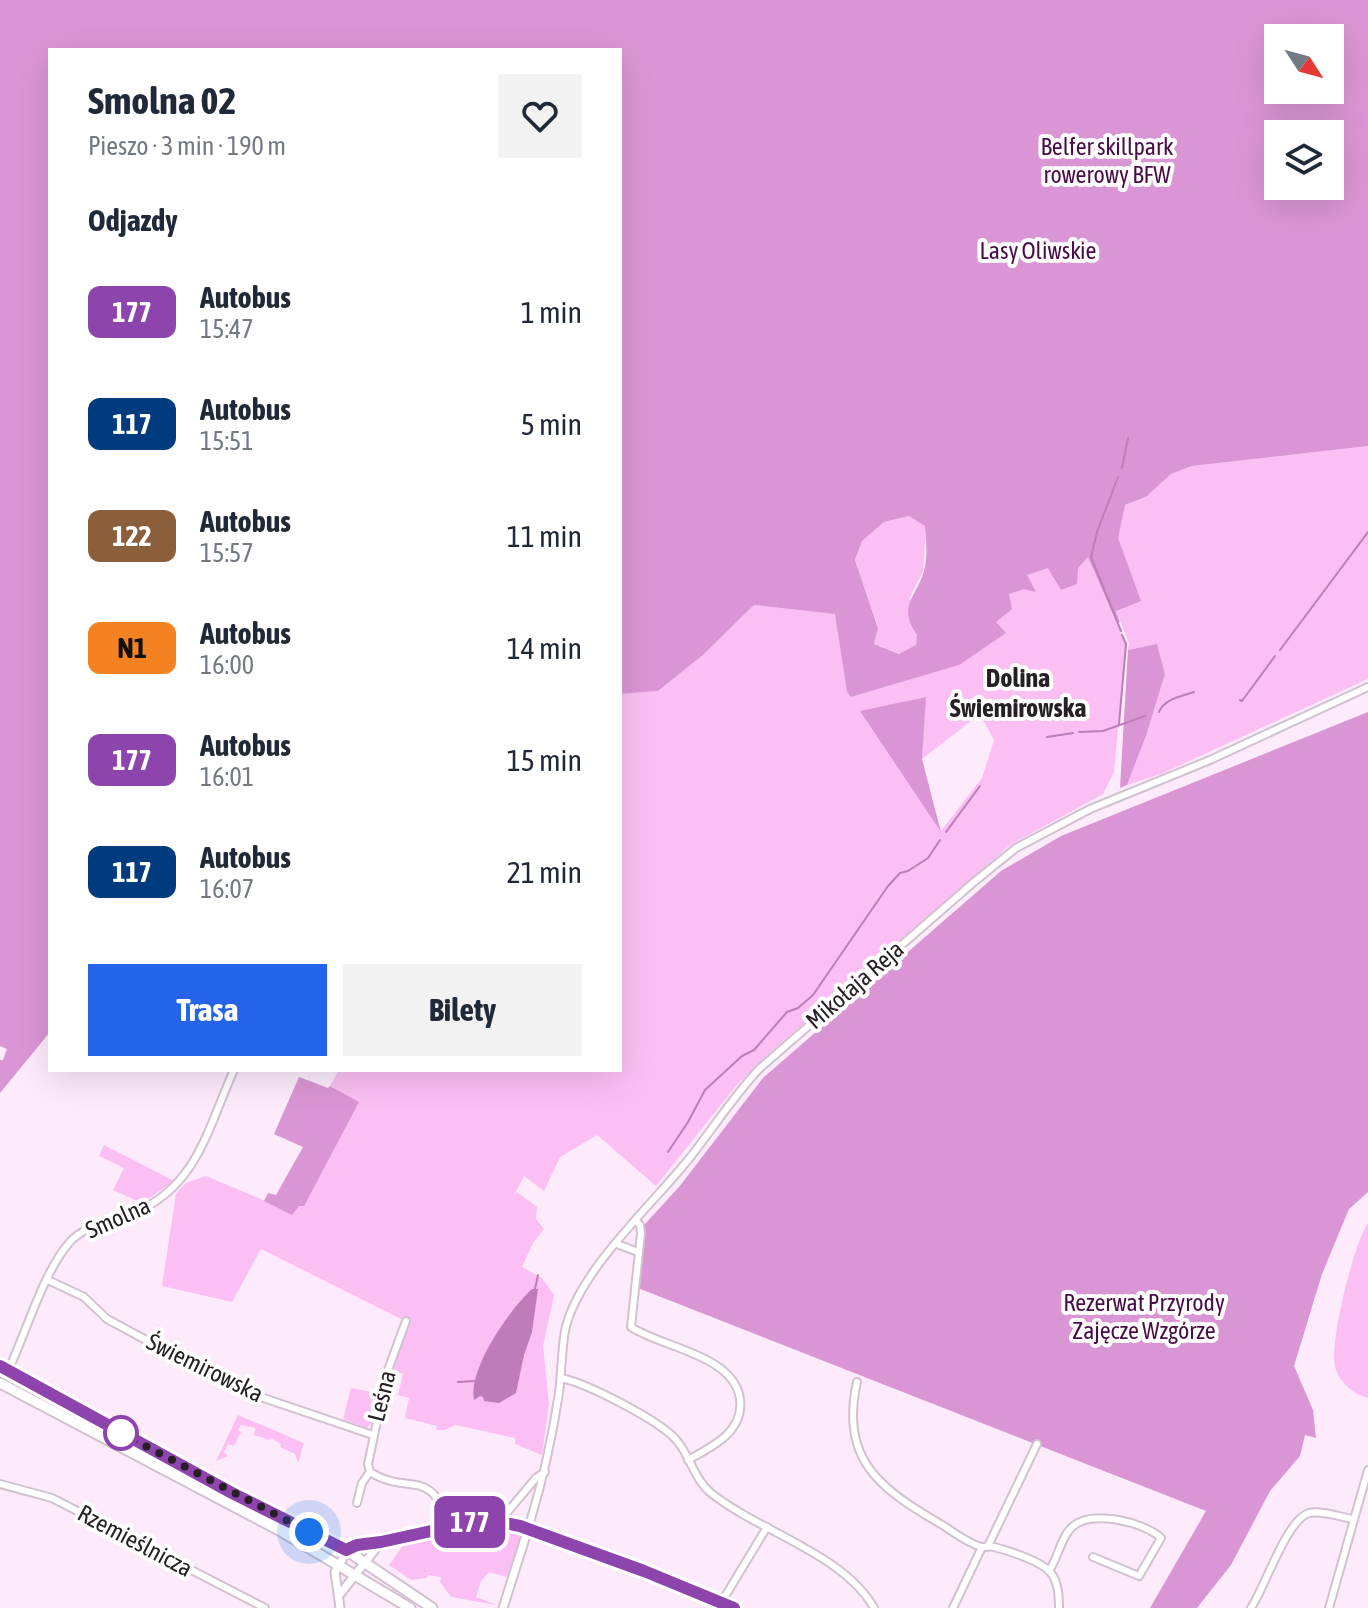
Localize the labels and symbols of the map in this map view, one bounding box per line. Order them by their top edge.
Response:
north arrow [1264,24,1344,104]
park label: Belfer skillpark rowerowy BFW [1040,133,1174,188]
park label: Lasy Oliwskie [979,237,1097,264]
district label: Dolina Świemirowska [950,663,1086,723]
street label: Mikołaja Reja [801,935,909,1034]
street label: Smolna [81,1191,154,1244]
park label: Rezerwat Przyrody Zajęcze Wzgórze [1063,1289,1225,1344]
street label: Świemirowska [143,1328,268,1407]
street label: Leśna [362,1368,401,1424]
unlabelled marker [104,1416,138,1450]
line badge: 177 [424,1496,516,1548]
street label: Rzemieślnicza [73,1499,197,1582]
your location [289,1512,329,1552]

